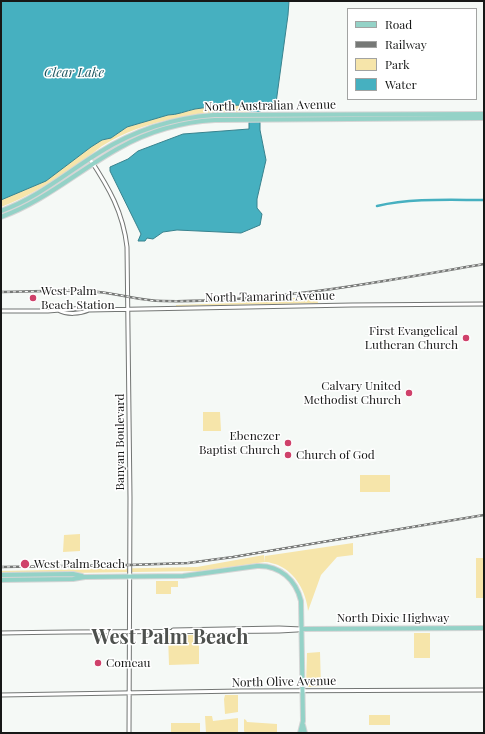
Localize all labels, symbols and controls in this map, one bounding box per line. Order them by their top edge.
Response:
legend [347,8,477,100]
text: Road [385,16,412,32]
text: Railway [385,36,427,52]
text: Park [385,56,410,72]
water label: Clear Lake [44,65,104,81]
text: Water [385,76,417,92]
street label: North Australian Avenue [204,98,336,114]
place label: West Palm Beach Station [41,284,115,312]
street label: North Tamarind Avenue [205,289,335,305]
marker: West Palm Beach Station [28,293,38,303]
place label: First Evangelical Lutheran Church [365,324,458,352]
marker: First Evangelical Lutheran Church [461,333,471,343]
place label: Calvary United Methodist Church [303,379,401,407]
marker: Calvary United Methodist Church [404,388,414,398]
street label: Banyan Boulevard [113,394,127,490]
place label: Ebenezer Baptist Church [199,429,280,457]
marker: Ebenezer Baptist Church [283,438,293,448]
place label: Church of God [296,448,375,462]
marker: Church of God [283,450,293,460]
place label: West Palm Beach [34,557,125,571]
marker: West Palm Beach [19,558,31,570]
street label: North Dixie Highway [337,611,449,625]
district label: West Palm Beach [92,626,248,650]
place label: Comeau [106,656,151,670]
marker: Comeau [93,658,103,668]
street label: North Olive Avenue [232,674,336,690]

